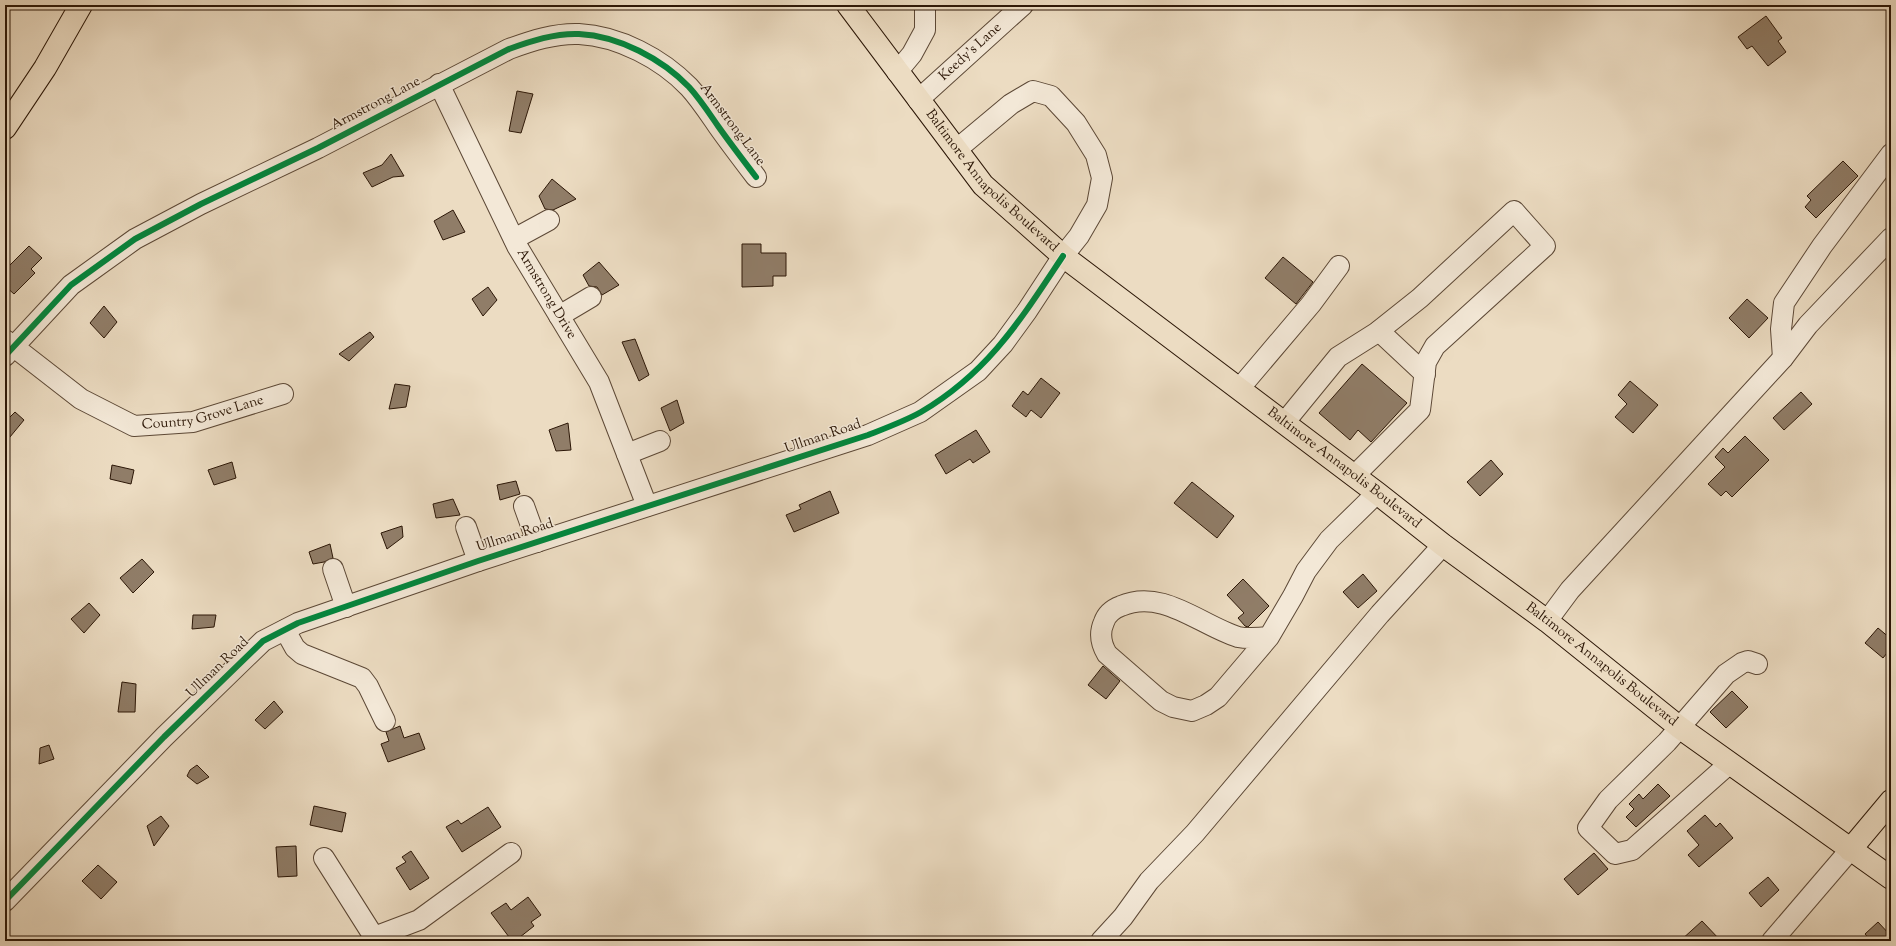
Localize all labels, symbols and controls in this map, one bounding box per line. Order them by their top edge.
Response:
street label: Keedy's Lane [935,19,1007,86]
street label: Armstrong Lane [328,72,424,136]
street label: Armstrong Lane [694,80,770,170]
street label: Baltimore Annapolis Boulevard [920,106,1063,257]
street label: Armstrong Drive [511,245,581,343]
street label: Country Grove Lane [141,391,266,435]
street label: Baltimore Annapolis Boulevard [1262,403,1425,534]
street label: Ullman Road [782,414,864,459]
street label: Ullman Road [474,514,556,558]
street label: Baltimore Annapolis Boulevard [1521,598,1682,732]
street label: Ullman Road [182,633,254,703]

